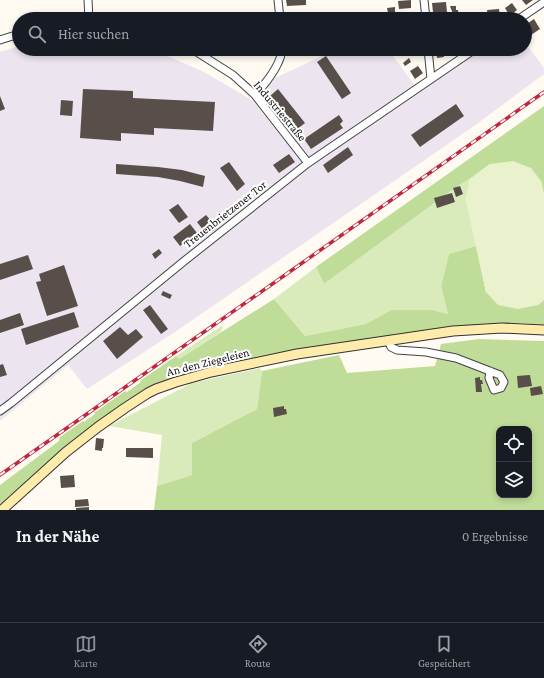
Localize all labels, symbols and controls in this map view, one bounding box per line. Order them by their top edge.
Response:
search box [12,12,532,56]
icon: search [26,23,48,45]
text: Hier suchen [58,26,129,42]
street label: Industriestraße [251,78,309,144]
street label: Treuenbrietzener Tor [181,177,270,251]
street label: An den Ziegeleien [165,345,251,379]
map controls [496,426,532,498]
button: locate [496,426,532,462]
button: layers [496,462,532,498]
text: In der Nähe [16,527,99,546]
text: 0 Ergebnisse [462,529,528,544]
tab: Karte [74,633,97,669]
tab: Route [245,633,270,669]
tab: Gespeichert [418,633,470,669]

